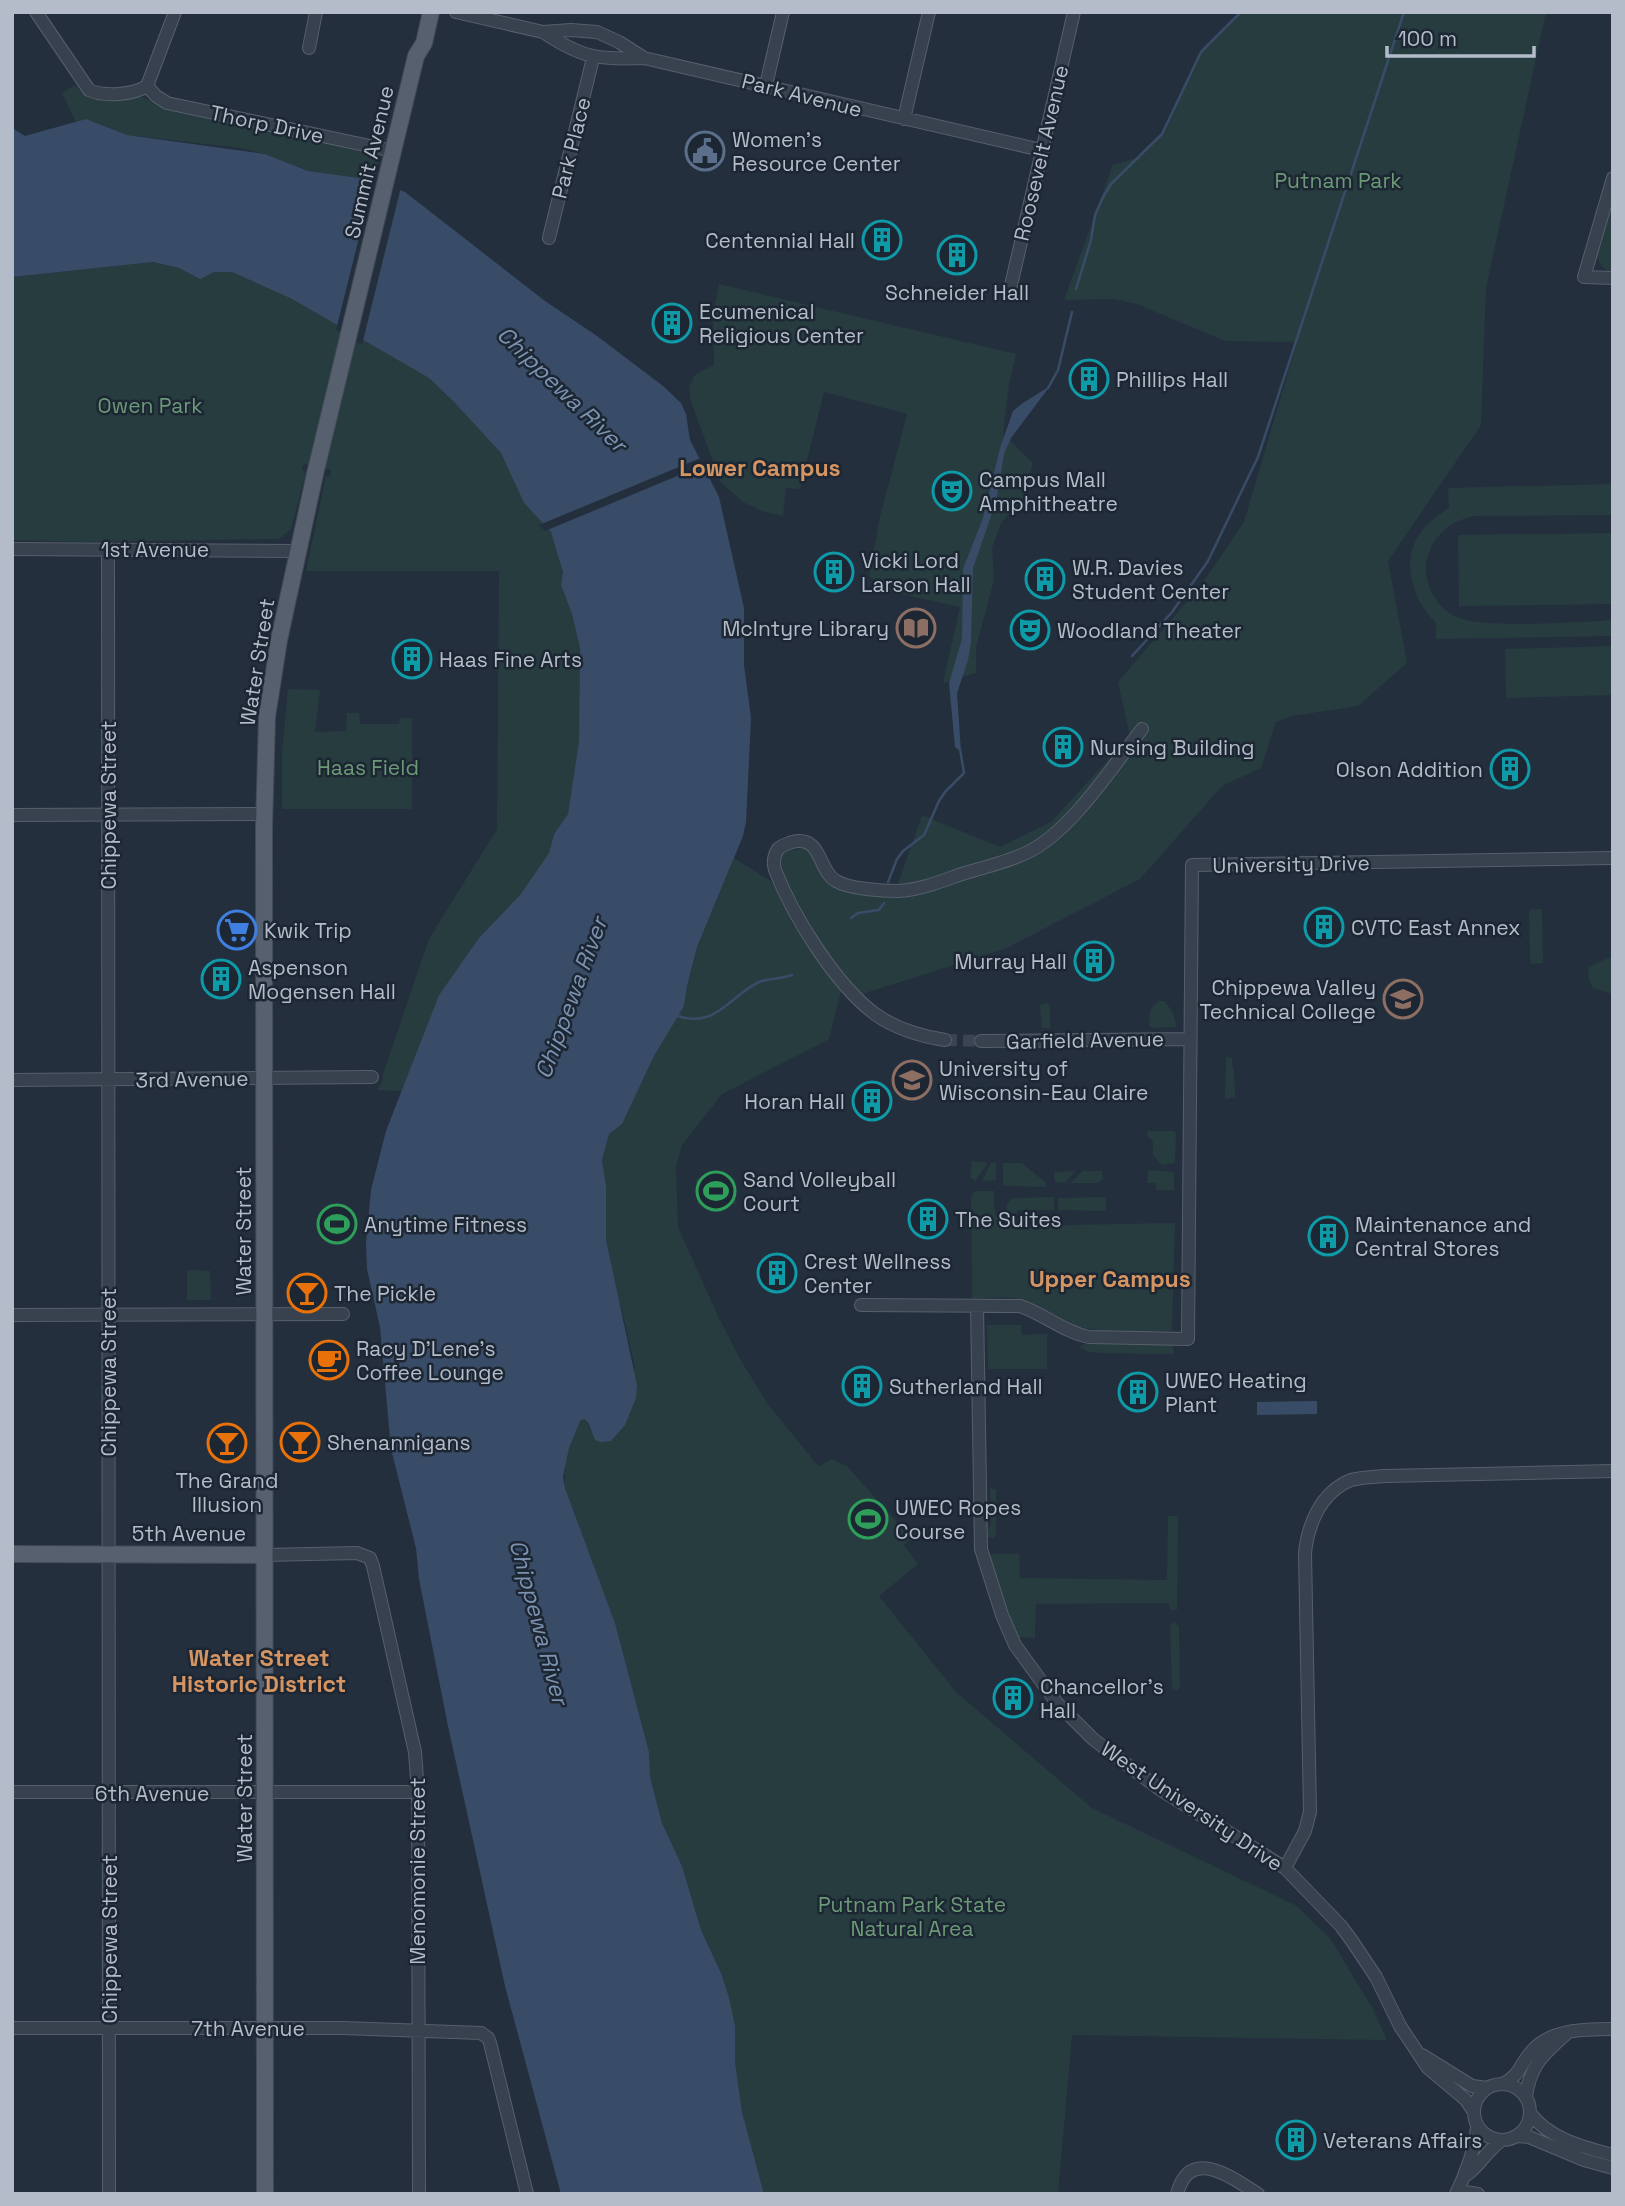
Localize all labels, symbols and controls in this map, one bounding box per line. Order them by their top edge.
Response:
scale bar [1387,14,1534,58]
text: 100 m [1398,25,1457,52]
street label: Roosevelt Avenue [1008,62,1074,244]
street label: Park Avenue [739,67,865,123]
street label: Summit Avenue [338,83,400,241]
street label: Park Place [545,94,597,202]
street label: Thorp Drive [208,99,326,149]
place label: Women's Resource Center [732,126,901,177]
public building icon: Women's Resource Center [684,130,726,172]
park label: Putnam Park [1274,167,1402,194]
building icon: Centennial Hall [861,219,903,261]
place label: Centennial Hall [705,227,855,254]
building icon: Schneider Hall [936,234,978,276]
place label: Schneider Hall [885,279,1029,306]
place label: Ecumenical Religious Center [699,298,864,349]
building icon: Ecumenical Religious Center [651,302,693,344]
water label: Chippewa River [491,319,635,460]
building icon: Phillips Hall [1068,358,1110,400]
place label: Phillips Hall [1116,366,1228,393]
park label: Owen Park [97,392,203,419]
district label: Lower Campus [679,453,841,483]
place label: Campus Mall Amphitheatre [979,466,1118,517]
theatre icon: Campus Mall Amphitheatre [931,470,973,512]
street label: 1st Avenue [101,536,209,563]
place label: Vicki Lord Larson Hall [861,547,971,598]
building icon: Vicki Lord Larson Hall [813,551,855,593]
place label: W.R. Davies Student Center [1072,554,1229,605]
building icon: W.R. Davies Student Center [1024,558,1066,600]
street label: Water Street [234,596,280,728]
library icon: McIntyre Library [895,607,937,649]
theatre icon: Woodland Theater [1009,609,1051,651]
place label: McIntyre Library [722,615,889,642]
place label: Woodland Theater [1057,617,1242,644]
building icon: Haas Fine Arts [391,638,433,680]
place label: Haas Fine Arts [439,646,582,673]
street label: Chippewa Street [95,720,122,890]
building icon: Nursing Building [1042,726,1084,768]
place label: Nursing Building [1090,734,1255,761]
building icon: Olson Addition [1489,748,1531,790]
park label: Haas Field [317,754,419,781]
place label: Olson Addition [1336,756,1483,783]
street label: University Drive [1212,849,1370,879]
building icon: CVTC East Annex [1303,906,1345,948]
supermarket icon: Kwik Trip [216,909,258,951]
water label: Chippewa River [528,911,615,1083]
place label: CVTC East Annex [1351,914,1521,941]
place label: Kwik Trip [264,917,352,944]
building icon: Murray Hall [1073,940,1115,982]
place label: Murray Hall [954,948,1067,975]
place label: Aspenson Mogensen Hall [248,954,396,1005]
building icon: Aspenson Mogensen Hall [200,958,242,1000]
place label: Chippewa Valley Technical College [1200,974,1376,1025]
school or university icon: Chippewa Valley Technical College [1382,978,1424,1020]
street label: Garfield Avenue [1006,1025,1164,1055]
place label: University of Wisconsin-Eau Claire [939,1055,1148,1106]
school or university icon: University of Wisconsin-Eau Claire [891,1059,933,1101]
street label: 3rd Avenue [135,1065,249,1093]
building icon: Horan Hall [851,1080,893,1122]
place label: Horan Hall [744,1088,845,1115]
place label: Sand Volleyball Court [743,1166,896,1217]
street label: Water Street [230,1167,257,1295]
sports icon: Sand Volleyball Court [695,1170,737,1212]
building icon: The Suites [907,1198,949,1240]
sports icon: Anytime Fitness [316,1203,358,1245]
place label: The Suites [955,1206,1062,1233]
place label: Anytime Fitness [364,1211,527,1238]
place label: Maintenance and Central Stores [1355,1211,1531,1262]
building icon: Maintenance and Central Stores [1307,1215,1349,1257]
place label: Crest Wellness Center [804,1248,951,1299]
building icon: Crest Wellness Center [756,1252,798,1294]
district label: Upper Campus [1029,1264,1191,1294]
bar icon: The Pickle [286,1272,328,1314]
place label: The Pickle [334,1280,436,1307]
street label: Chippewa Street [95,1287,122,1457]
place label: Racy D'Lene's Coffee Lounge [356,1335,504,1386]
cafe icon: Racy D'Lene's Coffee Lounge [308,1339,350,1381]
building icon: Sutherland Hall [841,1365,883,1407]
place label: UWEC Heating Plant [1165,1367,1307,1418]
building icon: UWEC Heating Plant [1117,1371,1159,1413]
place label: Sutherland Hall [889,1373,1043,1400]
bar icon: Shenannigans [279,1421,321,1463]
bar icon: The Grand Illusion [206,1422,248,1464]
place label: Shenannigans [327,1429,471,1456]
place label: The Grand Illusion [176,1467,278,1518]
place label: UWEC Ropes Course [895,1494,1021,1545]
sports icon: UWEC Ropes Course [847,1498,889,1540]
street label: 5th Avenue [132,1520,246,1547]
water label: Chippewa River [503,1536,576,1710]
district label: Water Street Historic District [172,1643,346,1699]
place label: Chancellor's Hall [1040,1673,1164,1724]
building icon: Chancellor's Hall [992,1677,1034,1719]
street label: Water Street [231,1734,258,1862]
street label: West University Drive [1096,1735,1288,1877]
street label: Menomonie Street [404,1777,431,1965]
street label: 6th Avenue [95,1780,209,1807]
street label: Chippewa Street [96,1854,123,2024]
park label: Putnam Park State Natural Area [818,1891,1006,1942]
street label: 7th Avenue [191,2015,305,2042]
building icon: Veterans Affairs [1275,2119,1317,2161]
place label: Veterans Affairs [1323,2127,1482,2154]

